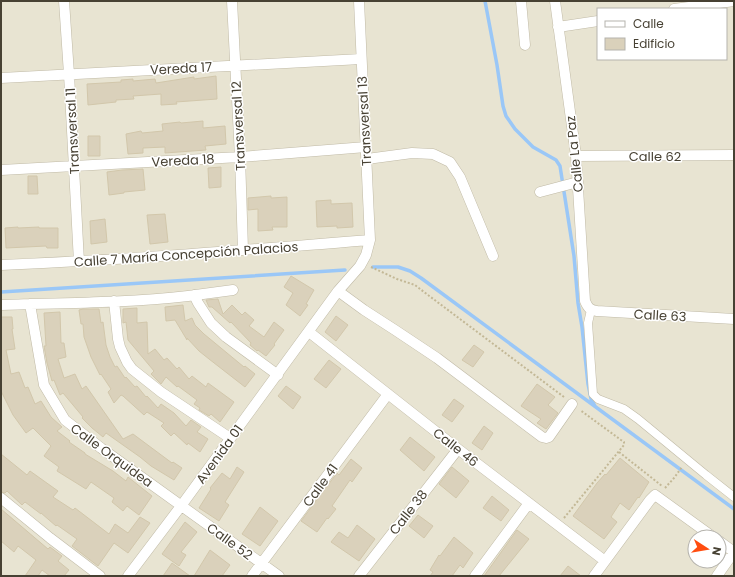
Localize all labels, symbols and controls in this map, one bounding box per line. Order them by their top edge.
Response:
legend [597,8,727,60]
text: Calle [633,15,664,32]
text: Edificio [633,35,675,52]
street label: Vereda 17 [150,57,213,80]
street label: Transversal 13 [353,76,376,166]
street label: Transversal 12 [227,81,250,171]
street label: Transversal 11 [61,87,84,175]
street label: Calle La Paz [561,115,588,193]
street label: Calle 62 [629,147,681,166]
street label: Vereda 18 [151,149,215,172]
street label: Calle 7 María Concepción Palacios [73,237,299,272]
street label: Calle 63 [633,305,687,326]
street label: Calle Orquidea [67,419,157,492]
street label: Avenida 01 [191,421,247,488]
street label: Calle 46 [429,424,482,471]
street label: Calle 41 [298,460,343,511]
street label: Calle 38 [385,486,432,539]
street label: Calle 52 [203,518,256,564]
north arrow [687,529,727,569]
text: N [708,545,725,557]

